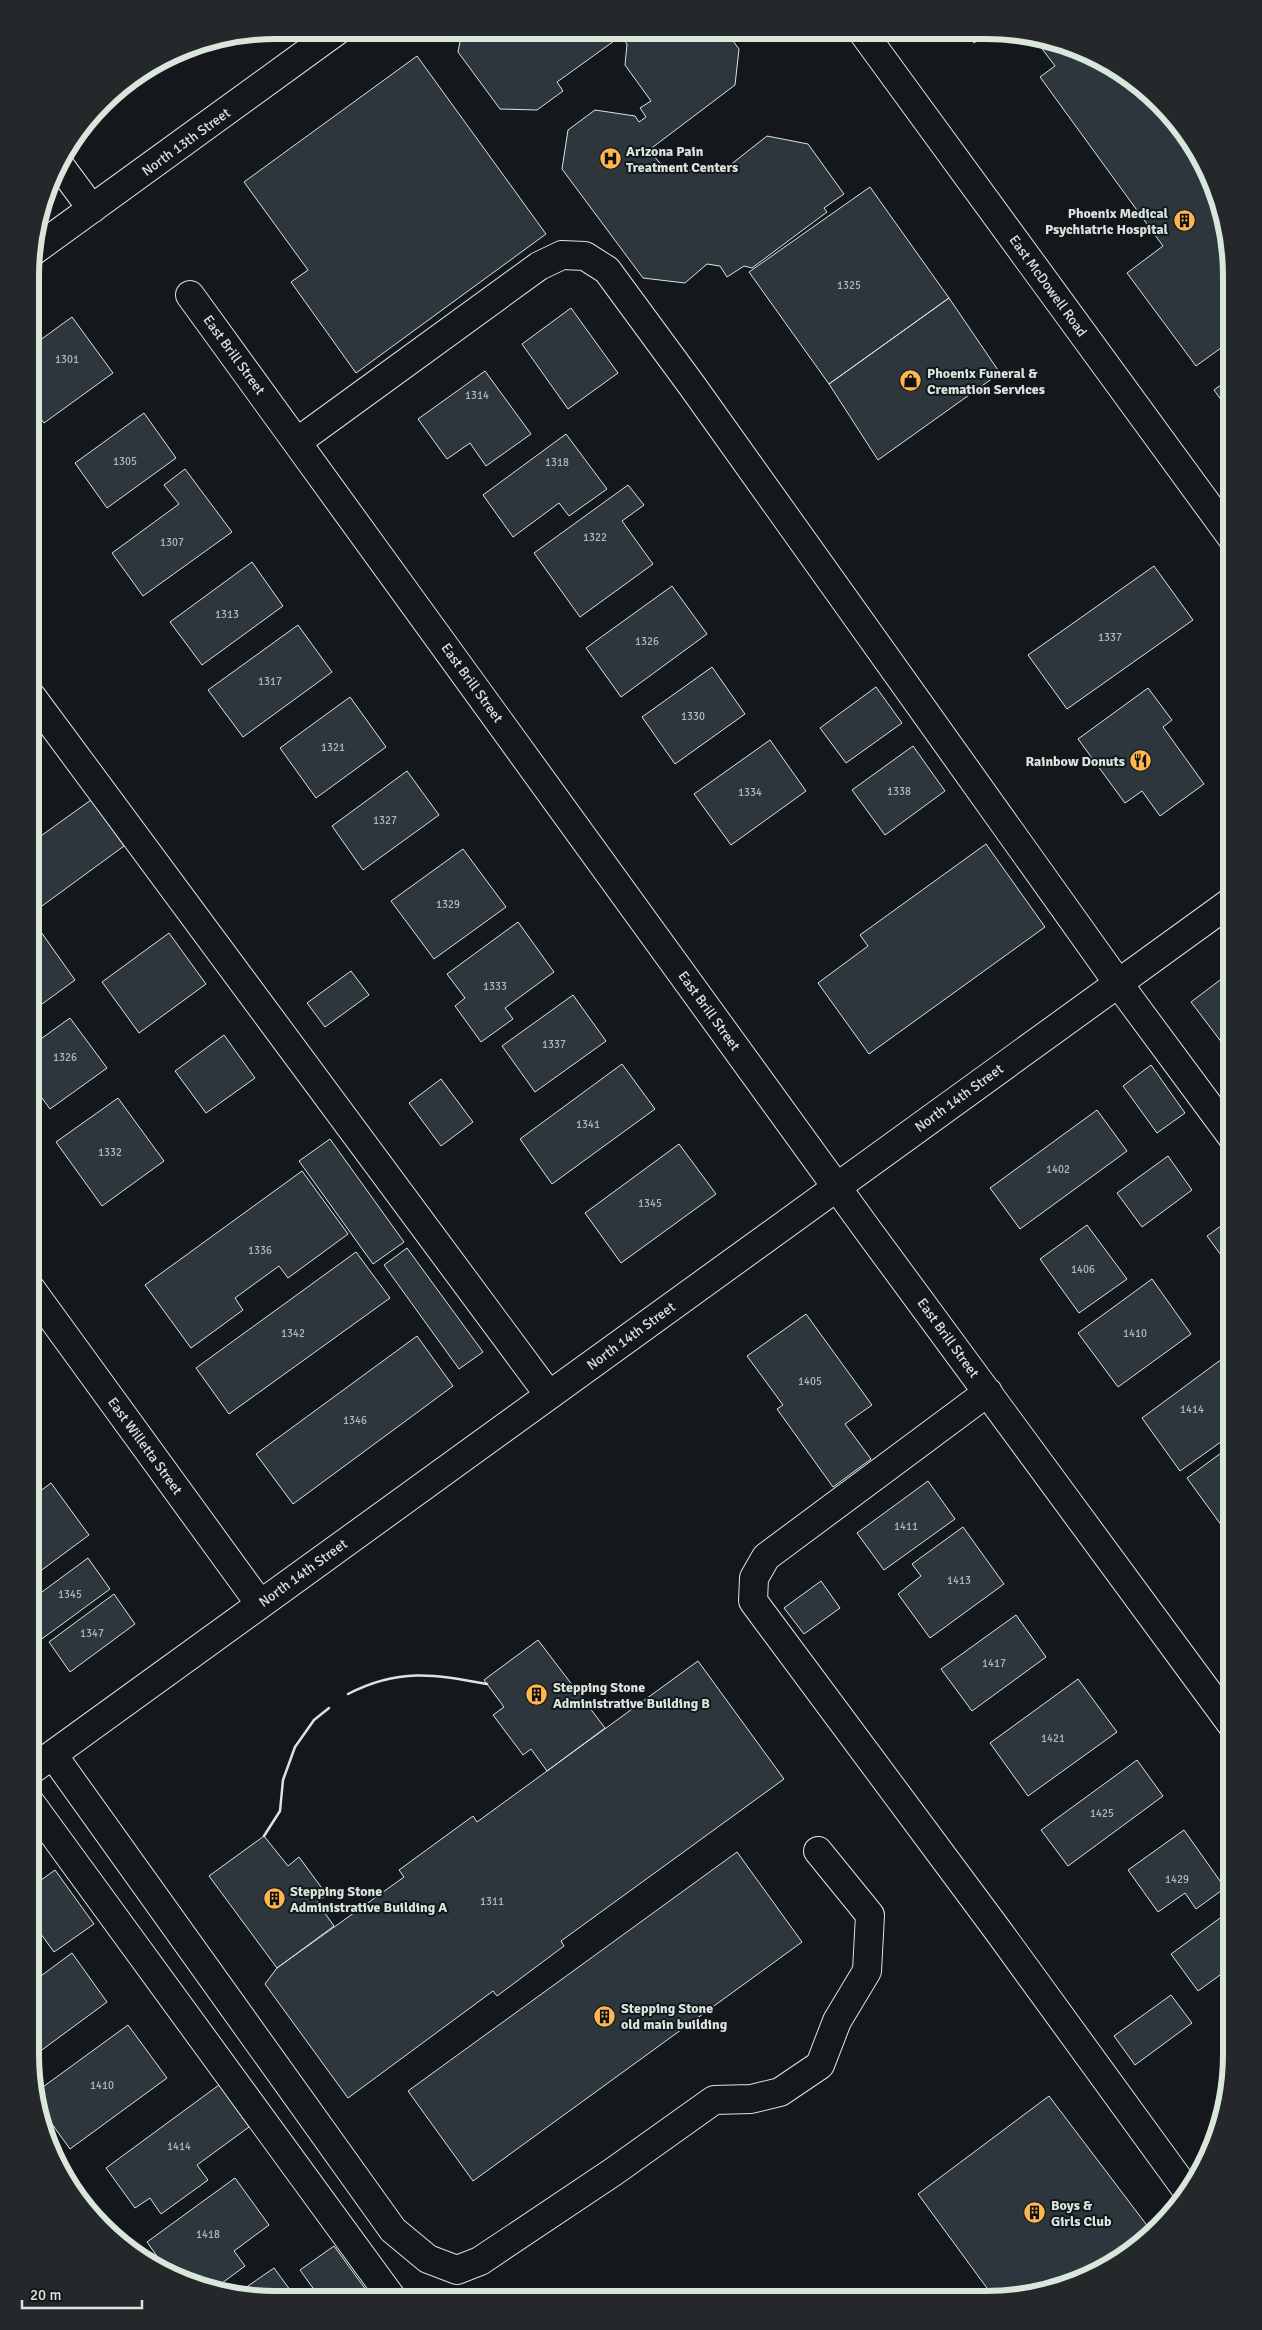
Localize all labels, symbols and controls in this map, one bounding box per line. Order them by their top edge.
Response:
street label: North 13th Street [139,104,234,180]
place label: Arizona Pain Treatment Centers [626,143,738,176]
hospital icon: Arizona Pain Treatment Centers [598,147,622,171]
place label: Phoenix Medical Psychiatric Hospital [1045,205,1169,238]
building icon: Phoenix Medical Psychiatric Hospital [1172,209,1196,233]
street label: East McDowell Road [1006,232,1090,340]
house number: 1325 [837,279,861,292]
street label: East Brill Street [199,312,269,398]
house number: 1301 [55,353,79,366]
place label: Phoenix Funeral & Cremation Services [927,365,1045,398]
shop icon: Phoenix Funeral & Cremation Services [899,369,923,393]
house number: 1314 [465,389,489,402]
house number: 1305 [113,455,137,468]
house number: 1318 [545,456,569,469]
house number: 1322 [583,531,607,544]
house number: 1307 [160,536,184,549]
house number: 1313 [215,608,239,621]
house number: 1337 [1098,631,1122,644]
house number: 1326 [635,635,659,648]
street label: East Brill Street [437,640,507,726]
house number: 1317 [258,675,282,688]
house number: 1330 [681,710,705,723]
house number: 1321 [321,741,345,754]
restaurant icon: Rainbow Donuts [1129,749,1153,773]
place label: Rainbow Donuts [1026,753,1125,770]
house number: 1338 [887,785,911,798]
house number: 1334 [738,786,762,799]
house number: 1327 [373,814,397,827]
house number: 1329 [436,898,460,911]
street label: East Brill Street [674,968,744,1054]
house number: 1333 [483,980,507,993]
house number: 1337 [542,1038,566,1051]
house number: 1326 [53,1051,77,1064]
street label: North 14th Street [912,1060,1007,1136]
house number: 1341 [576,1118,600,1131]
house number: 1332 [98,1146,122,1159]
house number: 1402 [1046,1163,1070,1176]
house number: 1345 [638,1197,662,1210]
house number: 1336 [248,1244,272,1257]
house number: 1406 [1071,1263,1095,1276]
street label: East Brill Street [913,1295,983,1381]
street label: North 14th Street [584,1298,679,1374]
house number: 1342 [281,1327,305,1340]
house number: 1410 [1123,1327,1147,1340]
house number: 1405 [798,1375,822,1388]
street label: East Willetta Street [104,1394,186,1498]
house number: 1414 [1180,1403,1204,1416]
house number: 1346 [343,1414,367,1427]
house number: 1411 [894,1520,918,1533]
street label: North 14th Street [256,1535,351,1611]
house number: 1413 [947,1574,971,1587]
house number: 1345 [58,1588,82,1601]
house number: 1347 [80,1627,104,1640]
house number: 1417 [982,1657,1006,1670]
place label: Stepping Stone Administrative Building B [553,1679,710,1712]
building icon: Stepping Stone Administrative Building B [525,1683,549,1707]
house number: 1421 [1041,1732,1065,1745]
house number: 1425 [1090,1807,1114,1820]
house number: 1429 [1165,1873,1189,1886]
place label: Stepping Stone Administrative Building A [290,1883,447,1916]
building icon: Stepping Stone Administrative Building A [262,1887,286,1911]
house number: 1311 [480,1895,504,1908]
place label: Stepping Stone old main building [621,2000,728,2033]
building icon: Stepping Stone old main building [593,2004,617,2028]
house number: 1410 [90,2079,114,2092]
house number: 1414 [167,2140,191,2153]
place label: Boys & Girls Club [1051,2197,1112,2230]
building icon: Boys & Girls Club [1023,2201,1047,2225]
house number: 1418 [196,2228,220,2241]
scale bar [22,2278,142,2310]
text: 20 m [30,2286,61,2304]

